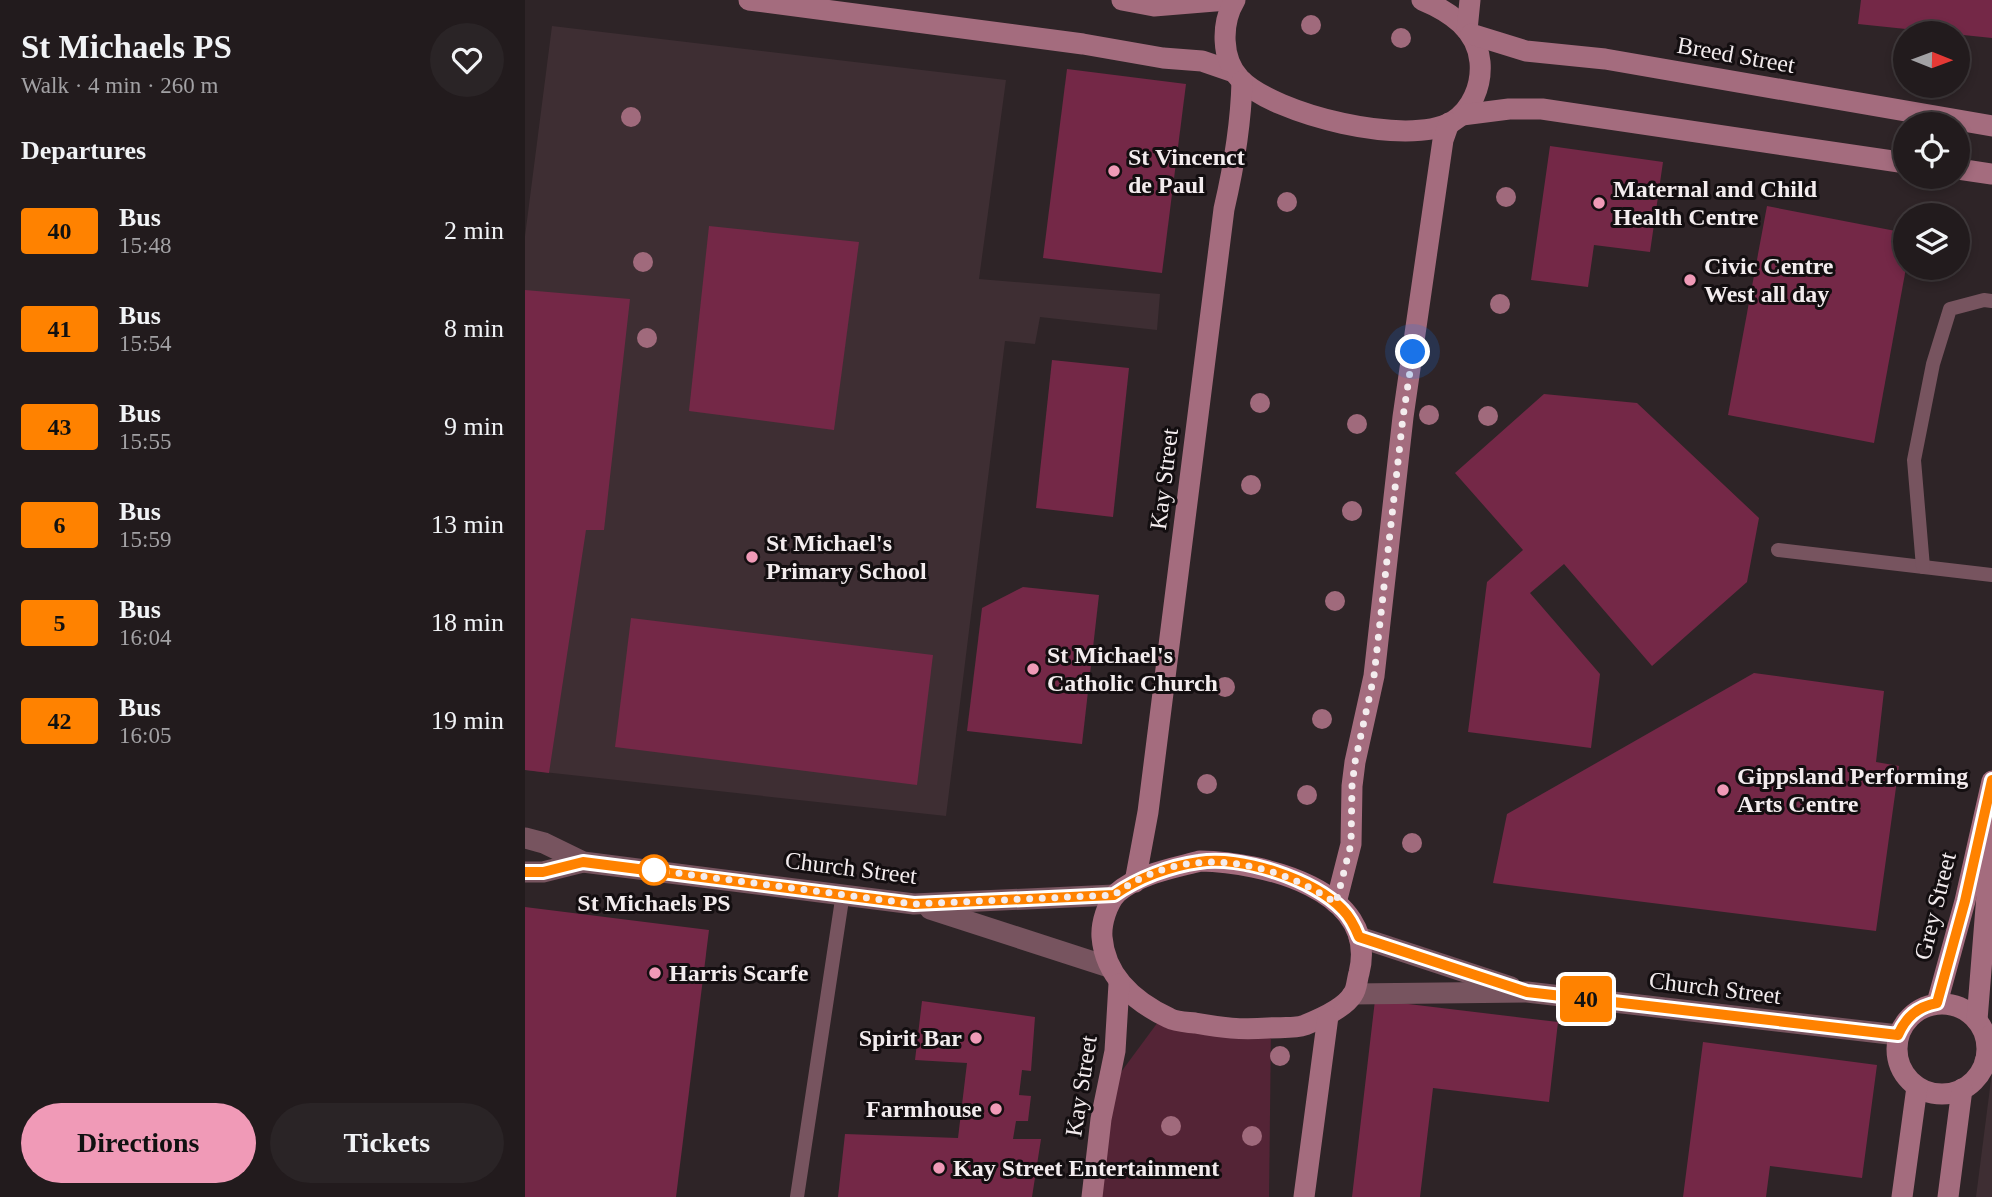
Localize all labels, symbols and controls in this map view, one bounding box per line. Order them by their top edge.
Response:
north arrow [1893,21,1971,98]
map controls [1893,21,1970,280]
button: heart [430,23,504,97]
text: St Michaels PS [21,29,232,65]
street label: Breed Street [1675,32,1797,78]
text: Walk · 4 min · 260 m [21,73,218,98]
button: locate [1893,112,1970,189]
text: Departures [21,136,146,165]
place label: St Vincenct de Paul [1128,144,1245,198]
marker: St Vincenct de Paul [1106,163,1122,179]
place label: Maternal and Child Health Centre [1613,176,1818,230]
marker: Maternal and Child Health Centre [1591,195,1607,211]
text: Bus [119,203,161,232]
button: layers [1893,203,1970,280]
text: 2 min [444,216,504,245]
text: 40 [48,218,72,244]
text: 15:48 [119,233,171,258]
place label: Civic Centre West all day [1704,253,1834,307]
marker: Civic Centre West all day [1682,272,1698,288]
text: Bus [119,301,161,330]
text: 8 min [444,314,504,343]
text: 41 [48,316,72,342]
text: 15:54 [119,331,171,356]
your location [1395,334,1430,369]
text: Bus [119,399,161,428]
text: 9 min [444,412,504,441]
text: 43 [48,414,72,440]
street label: Kay Street [1145,426,1183,531]
text: 15:55 [119,429,171,454]
text: Bus [119,497,161,526]
text: 13 min [431,510,504,539]
text: 6 [54,512,66,538]
text: 15:59 [119,527,171,552]
place label: St Michael's Primary School [766,530,927,584]
marker: St Michael's Primary School [744,549,760,565]
text: Bus [119,595,161,624]
text: 18 min [431,608,504,637]
text: 5 [54,610,66,636]
text: 16:04 [119,625,171,650]
place label: St Michael's Catholic Church [1047,642,1218,696]
marker: St Michael's Catholic Church [1025,661,1041,677]
text: Bus [119,693,161,722]
text: 19 min [431,706,504,735]
text: 42 [48,708,72,734]
text: 16:05 [119,723,171,748]
place label: Gippsland Performing Arts Centre [1737,763,1968,817]
marker: Gippsland Performing Arts Centre [1715,782,1731,798]
street label: Church Street [784,847,919,889]
street label: Grey Street [1909,849,1961,962]
marker: St Michaels PS [639,855,669,885]
place label: St Michaels PS [577,890,731,916]
place label: Harris Scarfe [669,960,809,986]
marker: Harris Scarfe [647,965,663,981]
street label: Church Street [1648,967,1783,1009]
line badge: 40 [1555,976,1617,1022]
text: 40 [1574,986,1598,1012]
place label: Spirit Bar [859,1025,962,1051]
marker: Spirit Bar [968,1030,984,1046]
street label: Kay Street [1060,1033,1102,1138]
place label: Farmhouse [866,1096,982,1122]
marker: Farmhouse [988,1101,1004,1117]
button: Directions [21,1103,256,1183]
button: Tickets [270,1103,504,1183]
place label: Kay Street Entertainment [953,1155,1219,1181]
marker: Kay Street Entertainment [931,1160,947,1176]

